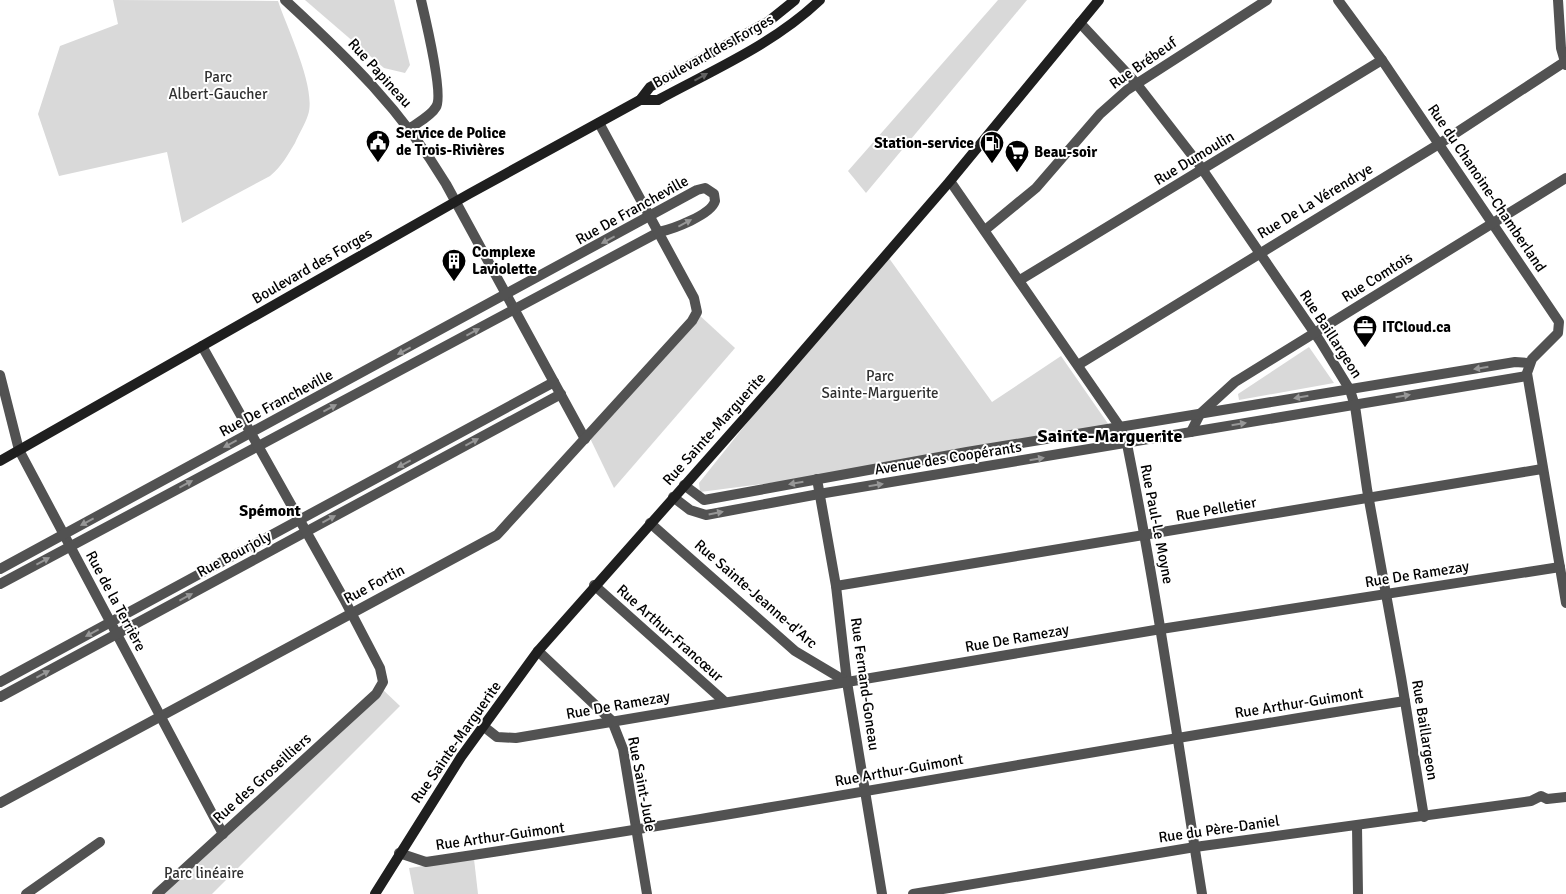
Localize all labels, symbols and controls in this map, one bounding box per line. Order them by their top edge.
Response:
street label: Boulevard des Forges [649,10,777,92]
street label: Rue Brébeuf [1106,33,1181,93]
street label: Rue Papineau [344,35,416,111]
park label: Parc Albert-Gaucher [169,68,268,103]
one-way arrow [694,73,708,81]
street label: Rue du Chanoine-Chamberland [1424,101,1550,275]
place label: Service de Police de Trois-Rivières [396,124,506,159]
street label: Rue Dumoulin [1151,127,1237,189]
public building icon: Service de Police de Trois-Rivières [365,129,391,163]
fuel station icon: Station-service [979,130,1005,164]
place label: Station-service [874,134,974,152]
supermarket icon: Beau-soir [1004,139,1030,173]
place label: Beau-soir [1034,143,1097,161]
street label: Rue De La Vérendrye [1254,159,1376,243]
street label: Rue De Francheville [572,172,692,248]
one-way arrow [678,219,692,227]
street label: Boulevard des Forges [249,224,376,308]
one-way arrow [601,236,616,244]
place label: Complexe Laviolette [472,243,537,278]
building icon: Complexe Laviolette [441,248,467,282]
street label: Rue Comtois [1338,248,1416,306]
street label: Rue Baillargeon [1296,287,1366,381]
office icon: ITCloud.ca [1352,314,1378,348]
place label: ITCloud.ca [1382,318,1451,336]
one-way arrow [466,328,481,336]
one-way arrow [397,346,410,355]
one-way arrow [1472,364,1488,372]
street label: Rue De Francheville [216,365,336,441]
park label: Parc Sainte-Marguerite [821,367,939,402]
street label: Rue Sainte-Marguerite [659,369,769,489]
one-way arrow [1395,392,1411,400]
one-way arrow [1293,393,1309,401]
one-way arrow [323,404,337,412]
one-way arrow [1232,420,1248,428]
district label: Sainte-Marguerite [1038,425,1182,447]
street label: Avenue des Coopérants [873,437,1023,479]
one-way arrow [464,438,479,446]
one-way arrow [223,440,237,449]
one-way arrow [1029,454,1045,462]
one-way arrow [397,459,410,468]
street label: Rue Paul-Le Moyne [1137,463,1177,585]
one-way arrow [180,480,193,489]
one-way arrow [788,480,804,488]
one-way arrow [869,481,885,489]
street label: Rue Pelletier [1174,493,1258,525]
district label: Spémont [239,501,301,521]
one-way arrow [709,509,725,517]
one-way arrow [321,515,336,523]
one-way arrow [80,518,94,526]
street label: Rue Bourjoly [194,527,274,581]
street label: Rue Sainte-Jeanne-d'Arc [691,536,821,652]
street label: Rue de la Terrière [82,548,150,654]
one-way arrow [36,557,50,565]
street label: Rue De Ramezay [1364,557,1470,591]
street label: Rue Fortin [341,560,407,608]
street label: Rue Arthur-Francœur [613,581,727,686]
one-way arrow [179,593,193,601]
street label: Rue Fernand-Goneau [847,616,883,752]
street label: Rue De Ramezay [964,620,1070,656]
one-way arrow [84,629,99,637]
one-way arrow [36,670,50,678]
street label: Rue Sainte-Marguerite [407,678,505,806]
street label: Rue Baillargeon [1408,678,1442,782]
street label: Rue Arthur-Guimont [1233,684,1365,722]
street label: Rue De Ramezay [565,687,671,723]
street label: Rue des Groseilliers [209,729,315,827]
street label: Rue Saint-Jude [624,735,660,833]
street label: Rue Arthur-Guimont [833,750,965,790]
street label: Rue du Père-Daniel [1157,812,1281,846]
street label: Rue Arthur-Guimont [434,818,566,854]
park label: Parc linéaire [164,864,244,882]

